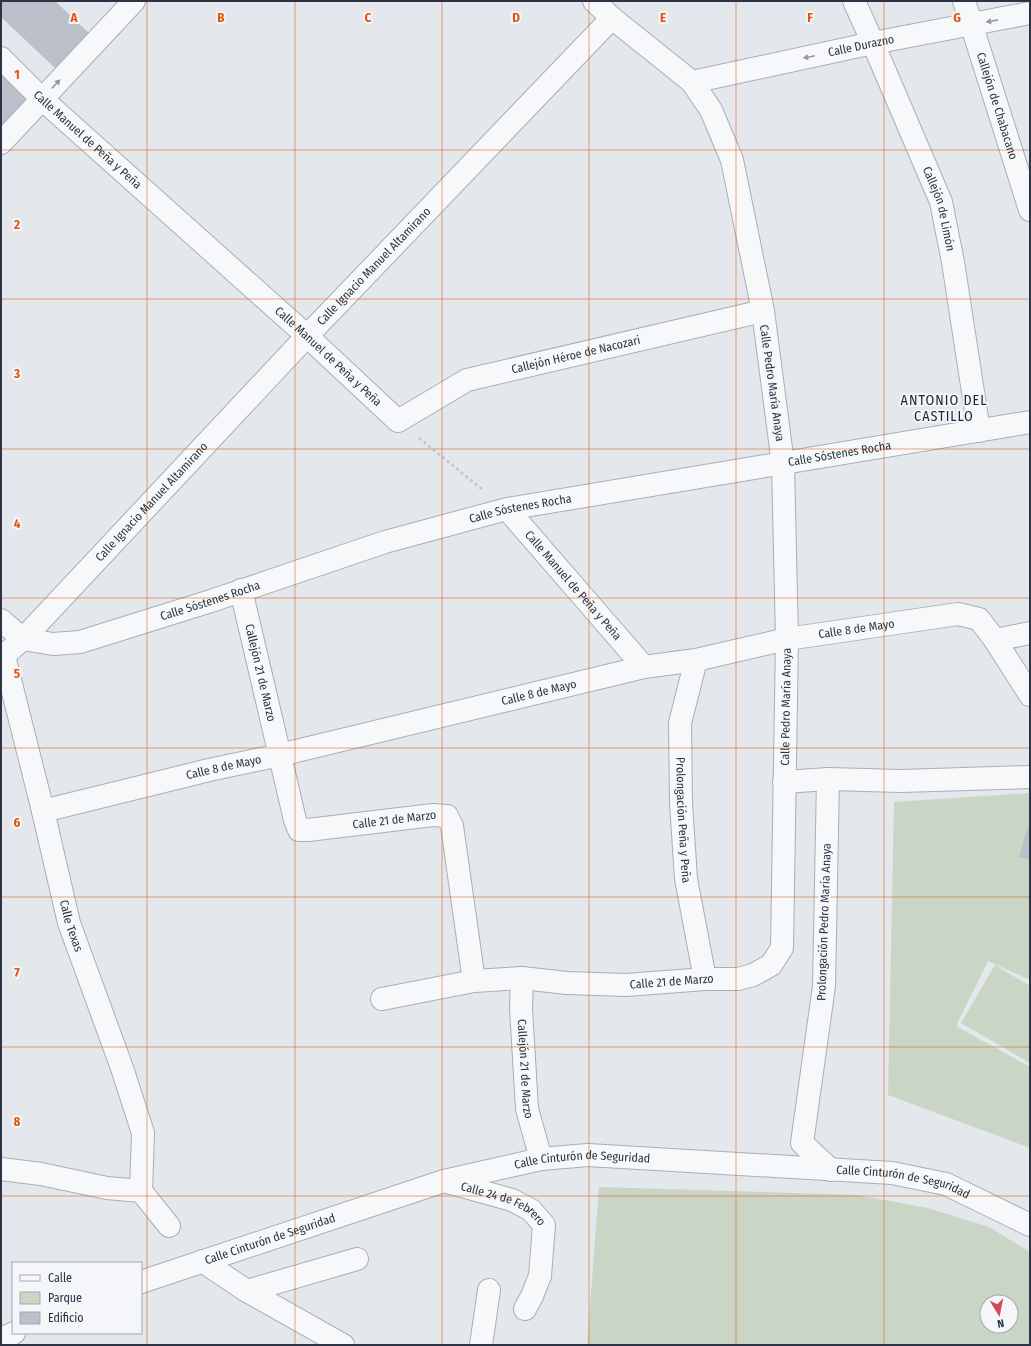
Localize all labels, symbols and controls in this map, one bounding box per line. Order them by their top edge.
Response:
text: A [69,10,78,25]
text: B [217,10,225,25]
text: C [365,10,372,25]
text: D [512,10,520,25]
text: E [660,10,666,25]
text: F [807,10,813,25]
text: G [953,10,961,25]
one-way arrow [986,18,998,24]
street label: Calle Durazno [827,32,895,59]
street label: Callejón de Chabacano [974,51,1021,161]
one-way arrow [803,54,815,60]
text: 1 [14,67,20,82]
one-way arrow [51,79,60,88]
street label: Calle Manuel de Peña y Peña [31,88,144,192]
street label: Callejón de Limón [920,164,958,252]
street label: Calle Ignacio Manuel Altamirano [314,204,434,328]
text: 2 [13,217,20,232]
street label: Calle Manuel de Peña y Peña [272,304,385,409]
street label: Calle Pedro María Anaya [757,324,787,442]
street label: Callejón Héroe de Nacozari [510,333,642,376]
text: 3 [13,366,20,381]
district label: ANTONIO DEL CASTILLO [901,392,987,425]
street label: Calle Sóstenes Rocha [787,438,892,469]
street label: Calle Ignacio Manuel Altamirano [92,439,211,564]
street label: Calle Sóstenes Rocha [468,491,573,526]
text: 4 [14,516,21,531]
street label: Calle Manuel de Peña y Peña [522,528,624,643]
street label: Calle Sóstenes Rocha [158,578,262,623]
street label: Calle 8 de Mayo [817,616,895,641]
street label: Callejón 21 de Marzo [242,623,279,723]
street label: Calle Pedro María Anaya [778,648,794,766]
text: 5 [14,666,20,681]
street label: Calle 8 de Mayo [500,677,578,708]
street label: Calle 8 de Mayo [185,752,263,782]
street label: Prolongación Peña y Peña [673,757,694,884]
street label: Calle 21 de Marzo [352,808,437,832]
text: 6 [14,815,21,830]
street label: Prolongación Pedro María Anaya [814,843,834,1001]
street label: Calle Texas [57,898,86,954]
text: 7 [14,965,20,980]
street label: Calle 21 de Marzo [629,972,714,992]
street label: Callejón 21 de Marzo [515,1019,536,1120]
text: 8 [14,1114,21,1129]
street label: Calle Cinturón de Seguridad [513,1148,651,1172]
street label: Calle Cinturón de Seguridad [836,1163,972,1202]
street label: Calle 24 de Febrero [459,1179,548,1229]
street label: Calle Cinturón de Seguridad [203,1211,337,1267]
legend [12,1262,142,1334]
text: Calle [48,1271,72,1285]
text: Parque [48,1291,82,1305]
north arrow [979,1294,1019,1334]
text: Edificio [48,1311,84,1325]
text: N [996,1316,1005,1330]

